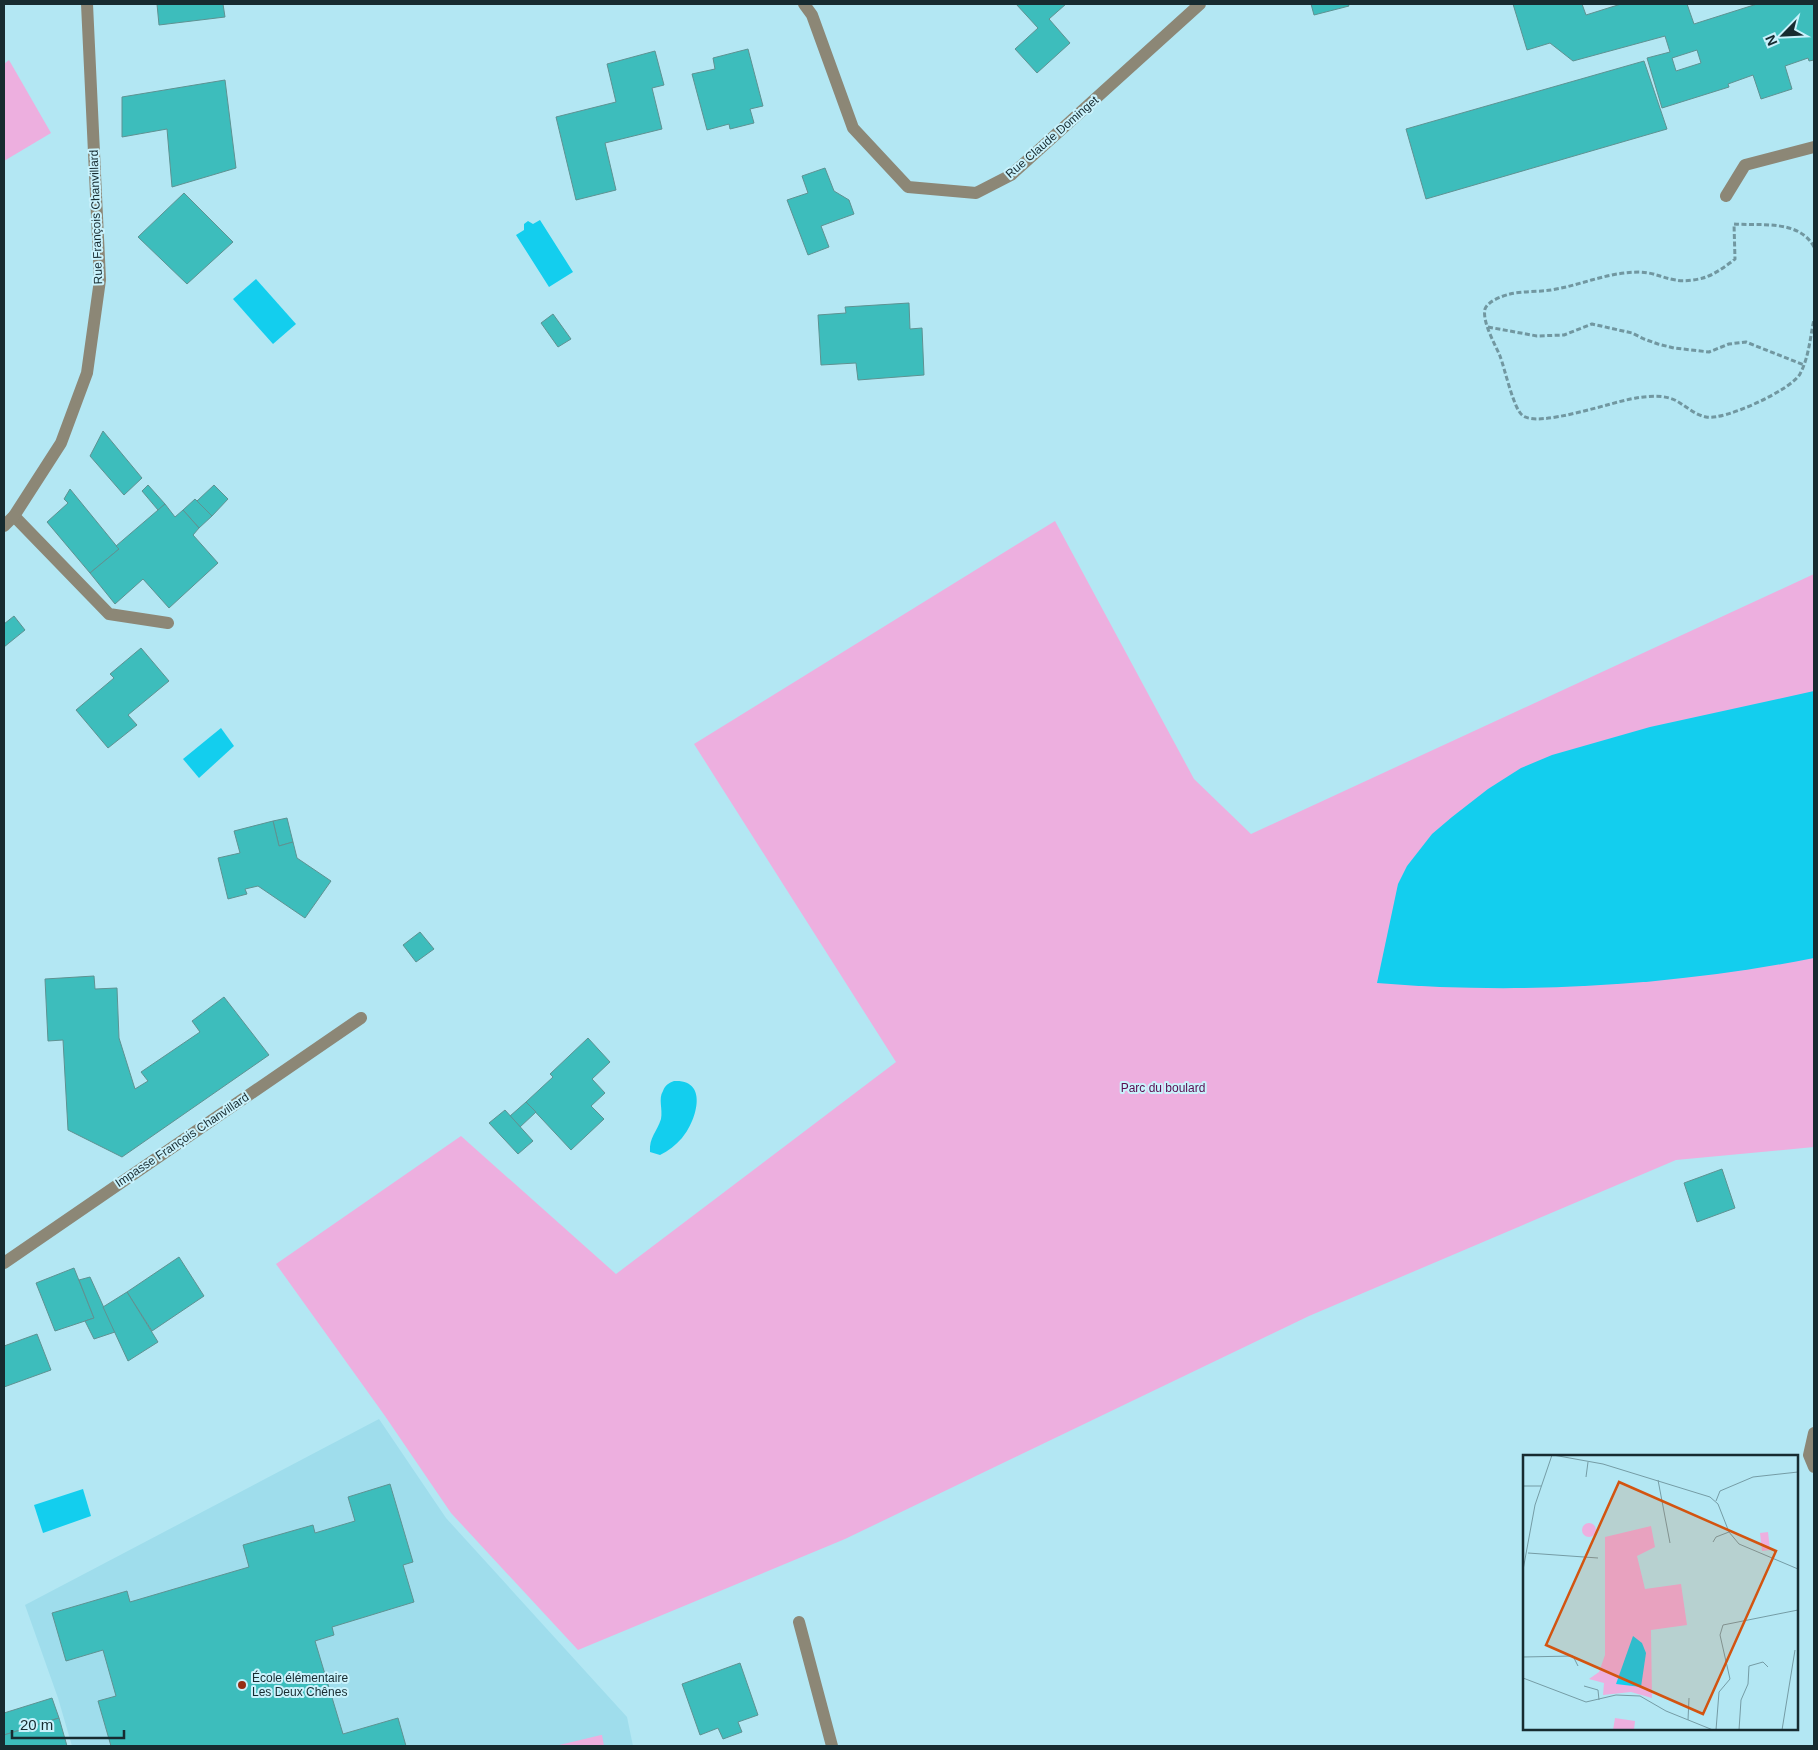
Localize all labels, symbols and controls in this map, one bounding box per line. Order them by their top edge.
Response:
north arrow [1758,10,1808,60]
text: N [1762,32,1780,48]
street label: Rue Claude Dominget [1003,93,1102,181]
street label: Rue François Chanvillard [87,149,105,285]
park label: Parc du boulard [1121,1081,1205,1095]
street label: Impasse François Chanvillard [113,1090,251,1190]
inset map [1523,1455,1798,1730]
place label: École élémentaire Les Deux Chênes [252,1670,348,1699]
marker: École élémentaire Les Deux Chênes [236,1679,248,1691]
scale bar [12,1708,125,1740]
text: 20 m [20,1716,53,1733]

